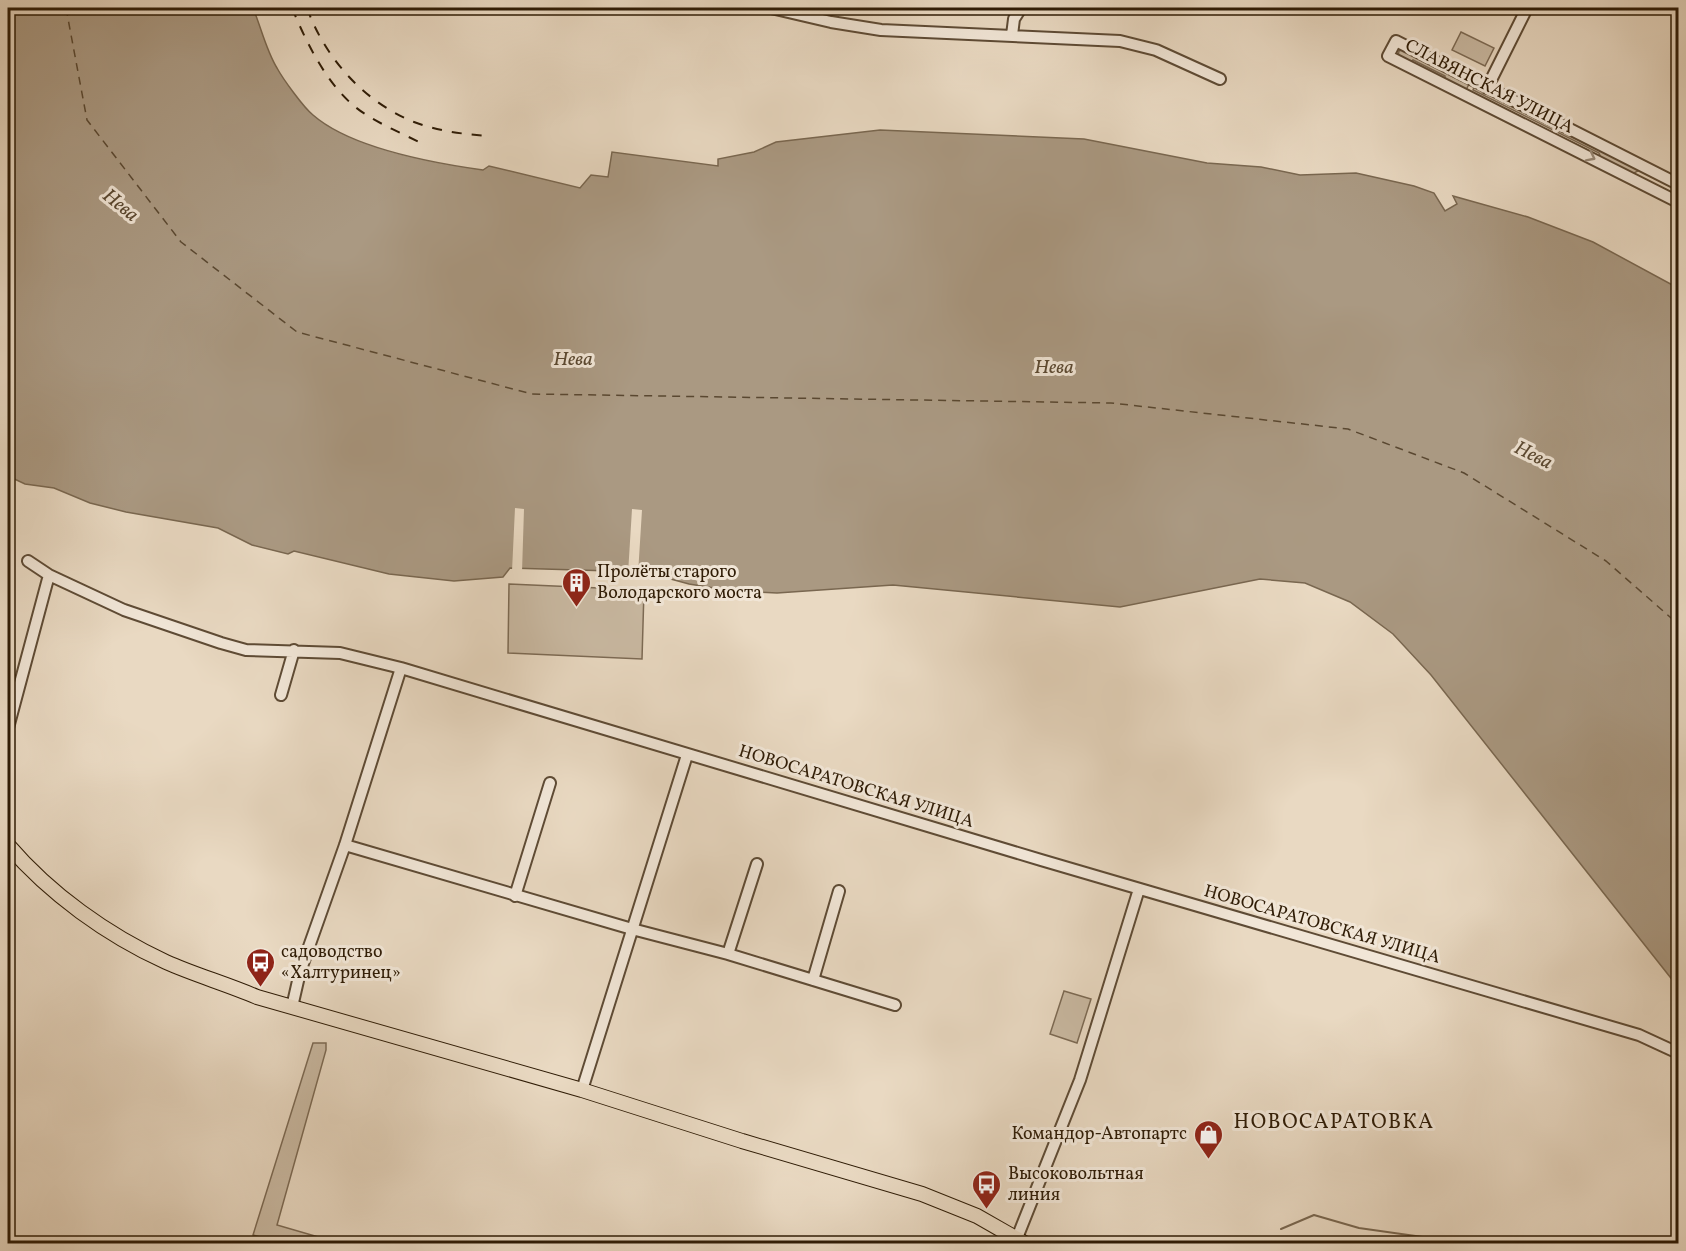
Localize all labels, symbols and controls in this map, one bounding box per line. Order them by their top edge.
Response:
street label: СЛАВЯНСКАЯ УЛИЦА [1400,34,1578,141]
one-way arrow [1584,150,1595,161]
water label: Нева [96,183,144,229]
water label: Нева [553,346,593,374]
water label: Нева [1034,354,1074,382]
water label: Нева [1509,435,1557,477]
place label: Пролёты старого Володарского моста [597,560,762,606]
building icon: Пролёты старого Володарского моста [560,566,592,608]
street label: НОВОСАРАТОВСКАЯ УЛИЦА [735,739,977,835]
street label: НОВОСАРАТОВСКАЯ УЛИЦА [1201,879,1443,971]
place label: садоводство «Халтуринец» [281,940,401,986]
bus stop icon: садоводство «Халтуринец» [244,946,276,988]
district label: НОВОСАРАТОВКА [1233,1108,1435,1137]
shop icon: Командор-Автопартс [1192,1118,1224,1160]
place label: Командор-Автопартс [1011,1122,1187,1147]
place label: Высоковольтная линия [1008,1162,1144,1208]
bus stop icon: Высоковольтная линия [971,1168,1003,1210]

